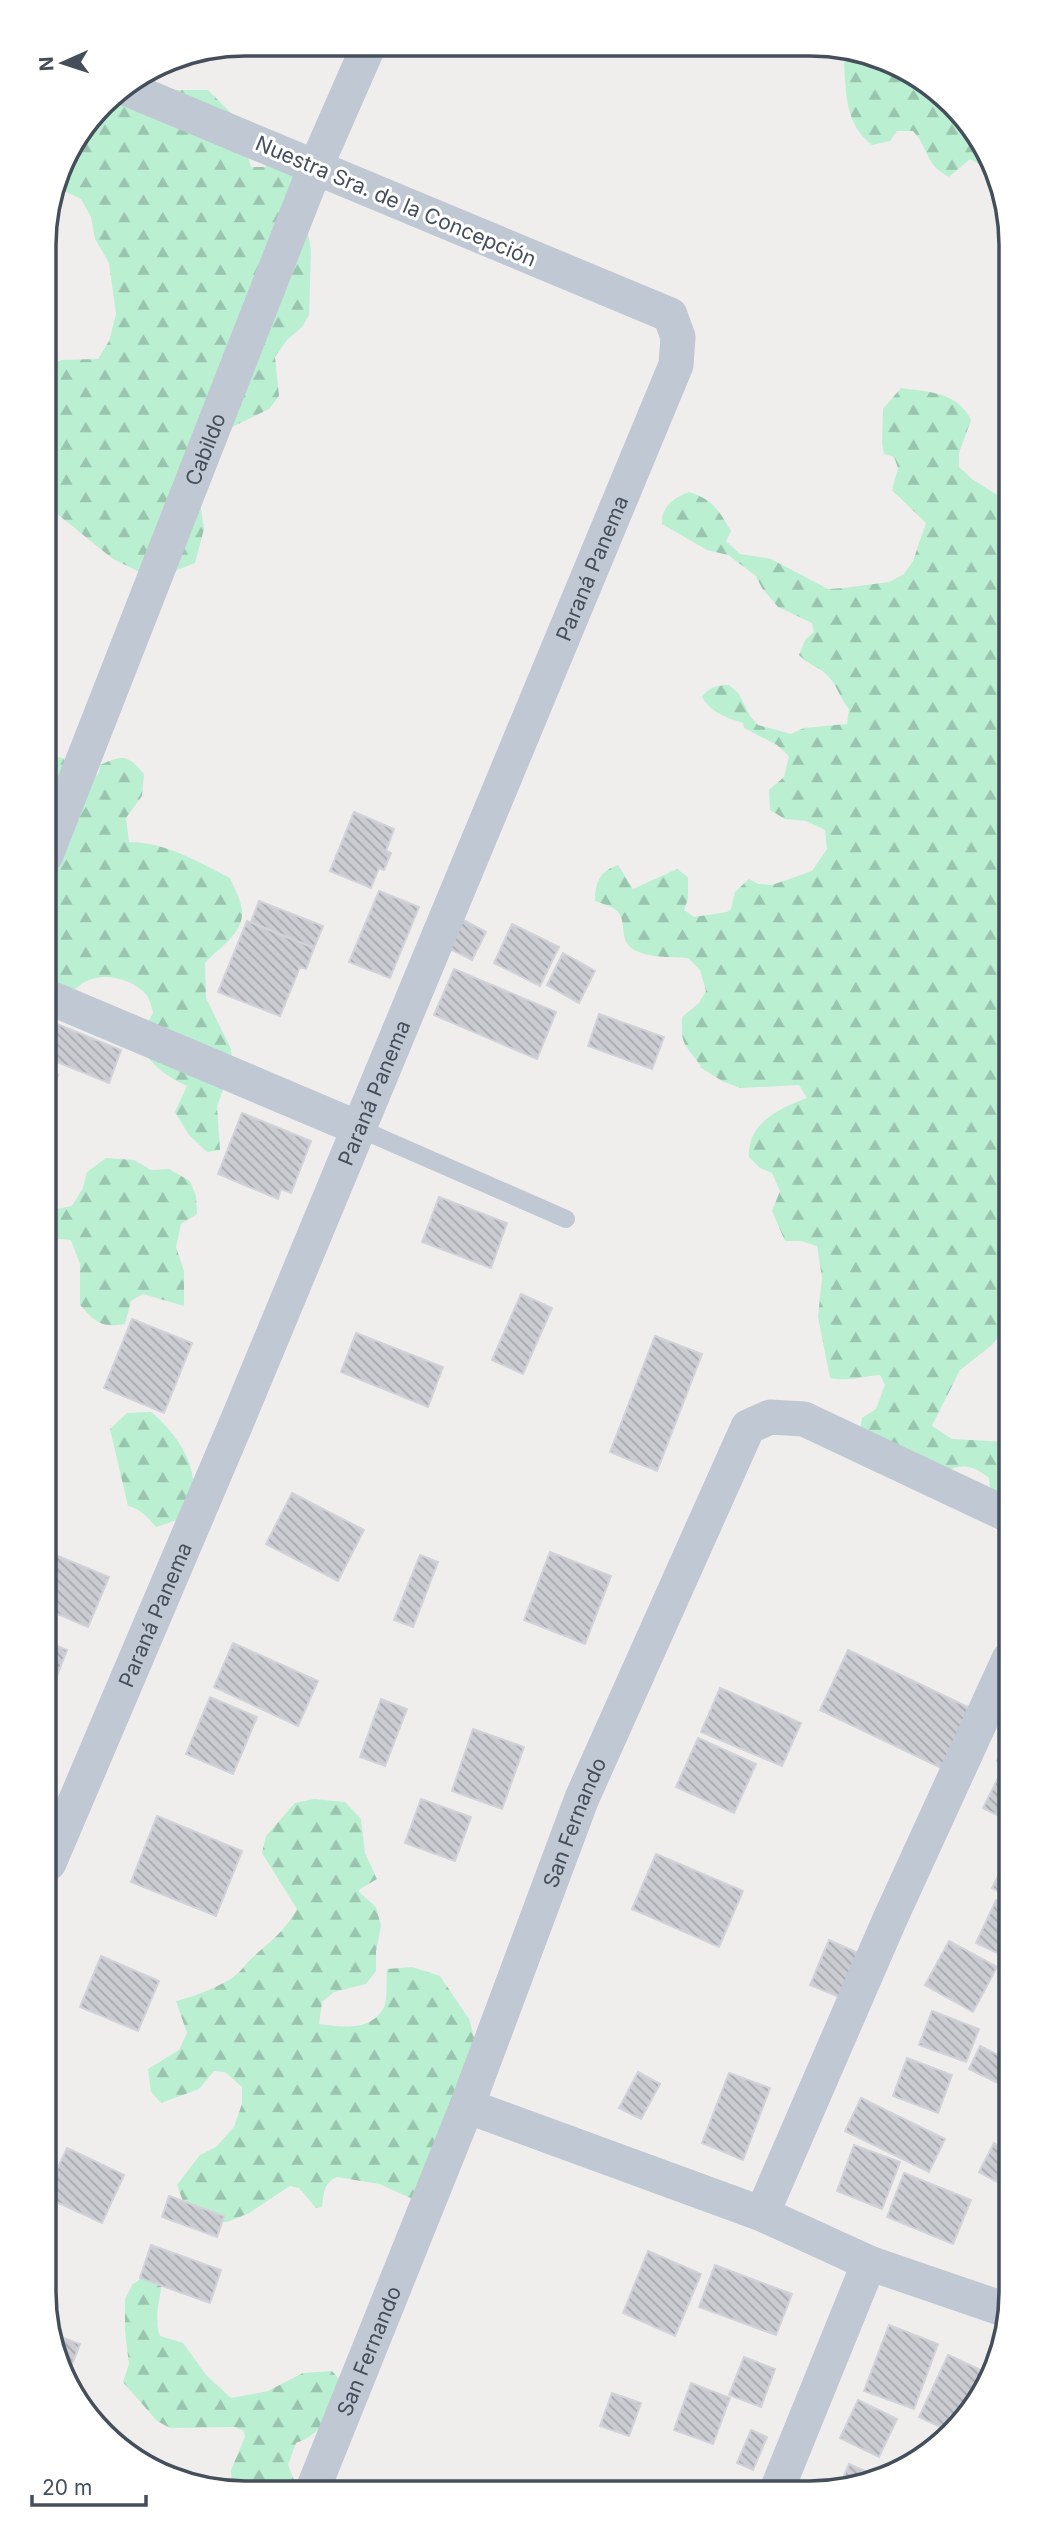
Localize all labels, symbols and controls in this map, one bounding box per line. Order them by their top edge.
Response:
north arrow [28,28,98,98]
text: N [35,56,58,72]
street label: Nuestra Sra. de la Concepción [252,130,540,272]
street label: Cabildo [180,409,230,489]
street label: Paraná Panema [550,492,633,645]
street label: Paraná Panema [332,1016,415,1169]
street label: Paraná Panema [113,1538,197,1691]
street label: San Fernando [537,1753,611,1891]
street label: San Fernando [331,2282,406,2419]
scale bar [32,2464,145,2508]
text: 20 m [42,2475,92,2500]

